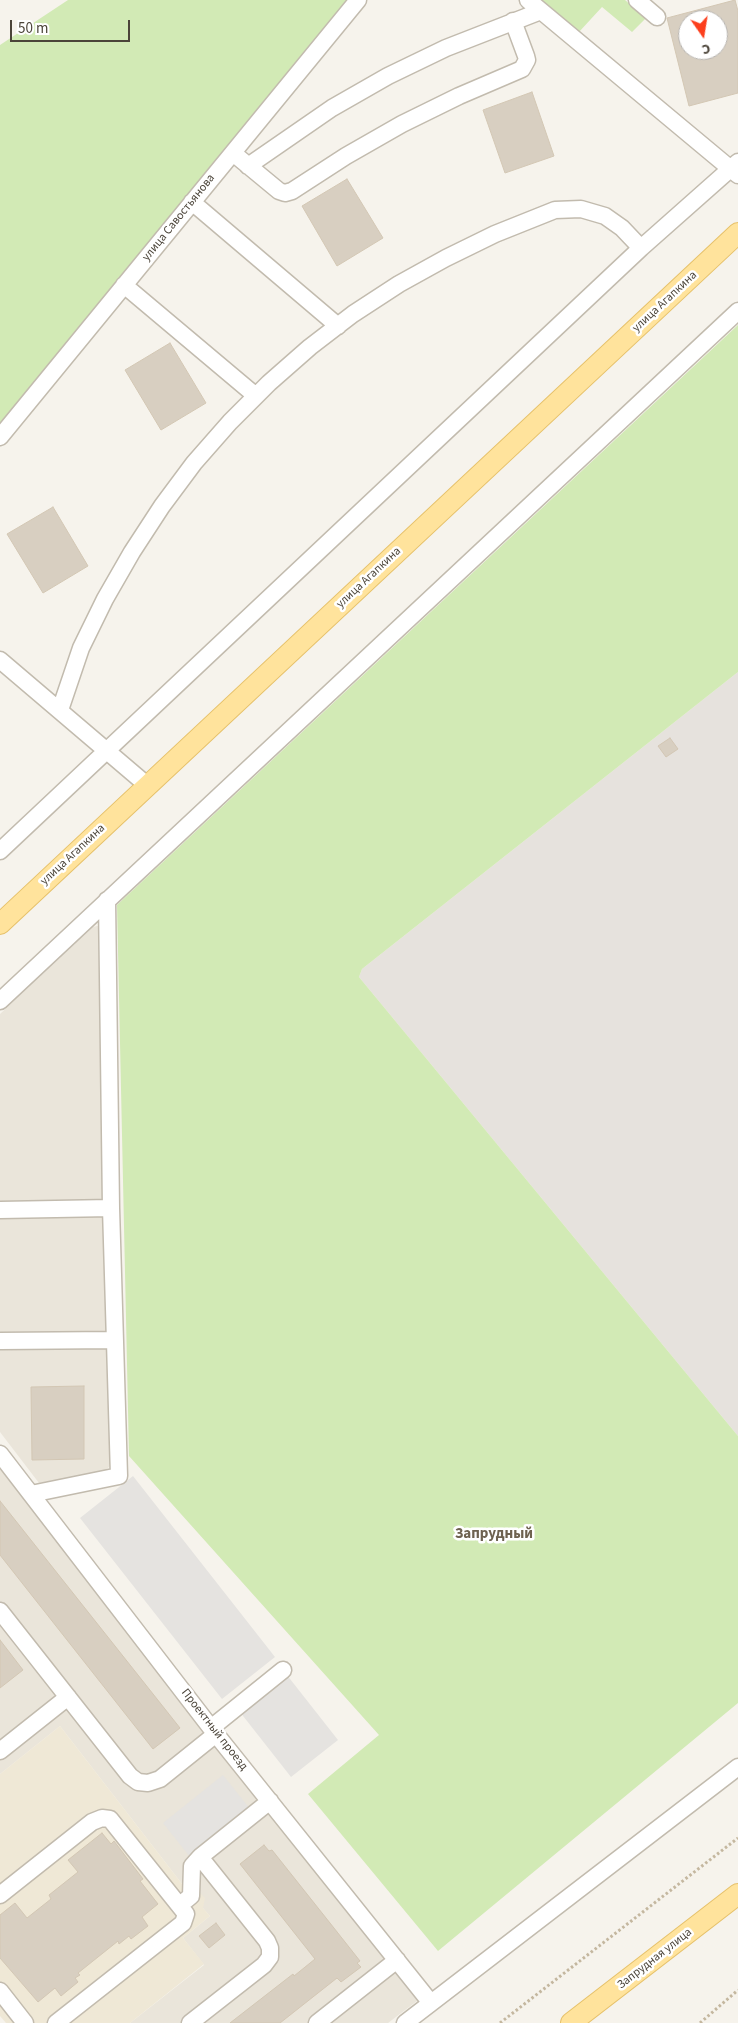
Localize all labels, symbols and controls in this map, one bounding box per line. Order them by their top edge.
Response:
scale bar [12,10,132,42]
north arrow [678,10,728,60]
text: 50 m [18,18,48,39]
text: С [700,38,712,59]
street label: улица Савостьянова [140,172,218,264]
street label: улица Агапкина [630,268,700,336]
street label: улица Агапкина [334,544,404,612]
street label: улица Агапкина [38,821,108,889]
district label: Запрудный [455,1526,533,1544]
street label: Проектный проезд [178,1686,250,1774]
street label: Запрудная улица [615,1925,695,1993]

